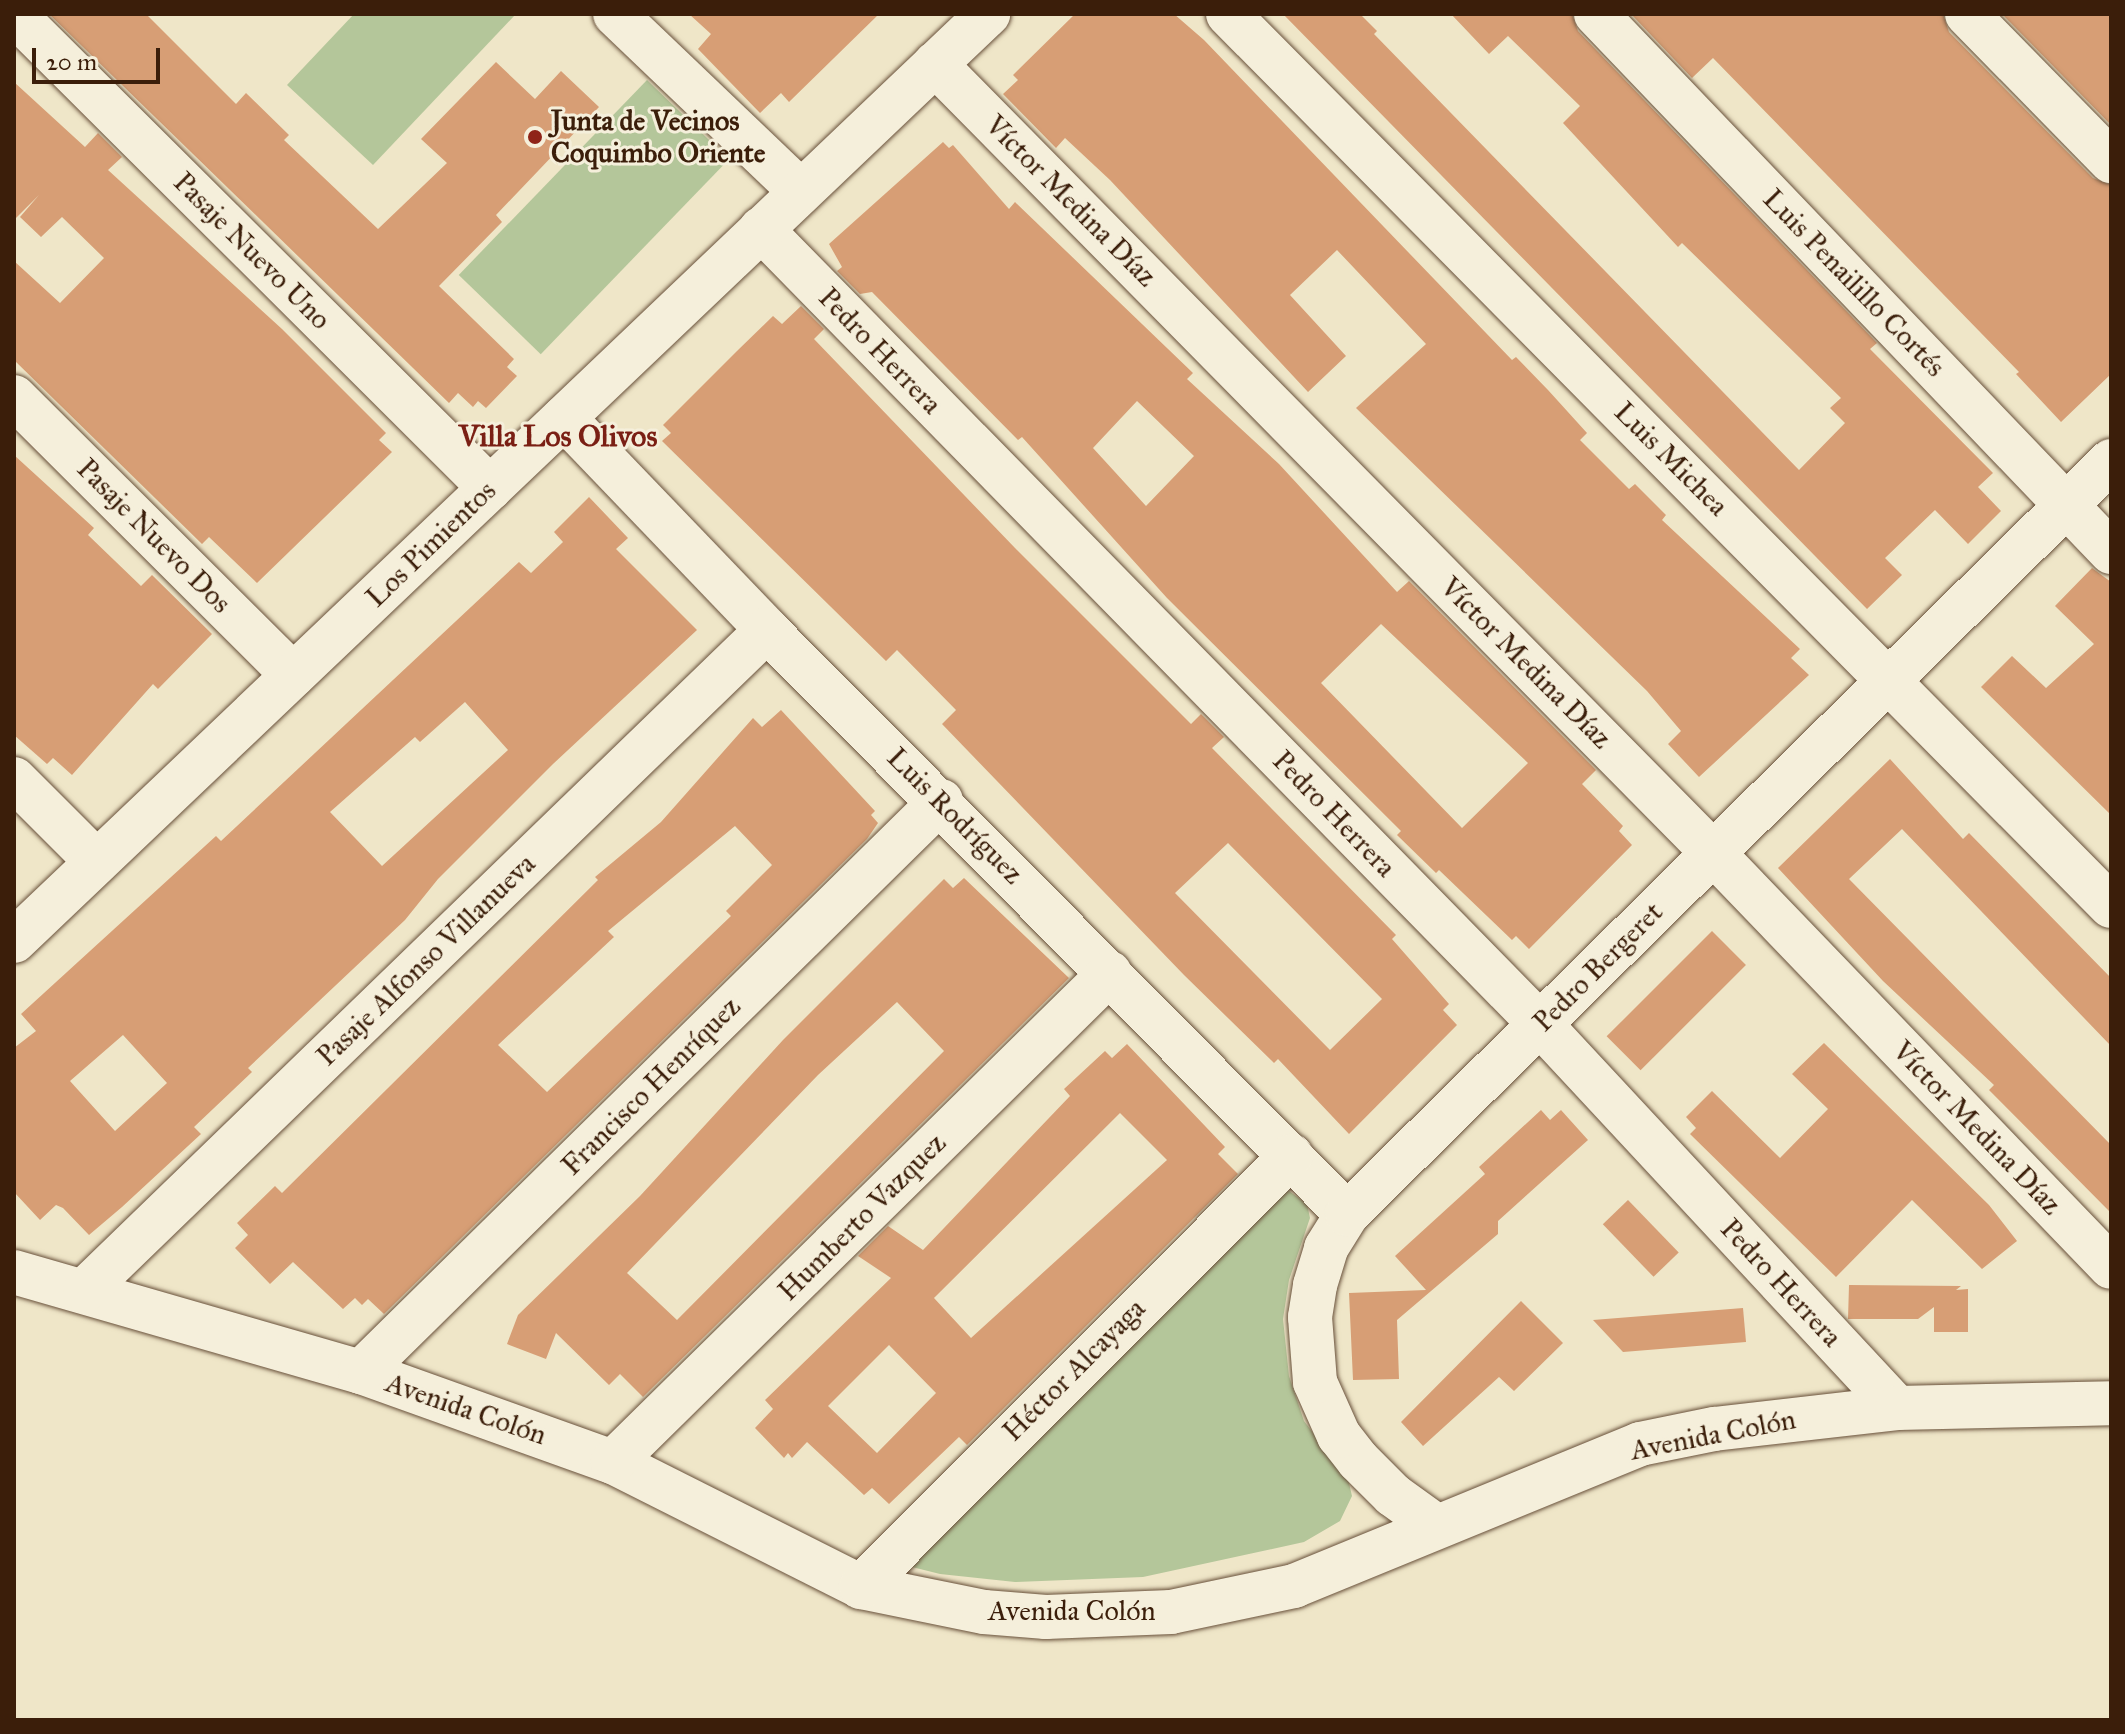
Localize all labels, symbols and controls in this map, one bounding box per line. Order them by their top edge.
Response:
scale bar [36,32,164,82]
text: 20 m [46,47,97,77]
place label: Junta de Vecinos Coquimbo Oriente [551,104,765,170]
street label: Víctor Medina Díaz [978,108,1164,294]
marker: Junta de Vecinos Coquimbo Oriente [526,128,544,146]
street label: Pasaje Nuevo Uno [167,166,337,336]
street label: Luis Penailillo Cortés [1756,182,1952,384]
street label: Pedro Herrera [812,281,948,421]
street label: Luis Michea [1607,395,1735,523]
district label: Villa Los Olivos [459,418,657,454]
street label: Pasaje Nuevo Dos [70,452,238,620]
street label: Los Pimientos [359,474,503,614]
street label: Víctor Medina Díaz [1433,570,1619,756]
street label: Luis Rodríguez [880,741,1030,891]
street label: Pedro Herrera [1266,744,1402,884]
street label: Pasaje Alfonso Villanueva [310,847,542,1073]
street label: Pedro Bergeret [1526,895,1670,1039]
street label: Francisco Henríquez [555,990,747,1182]
street label: Víctor Medina Díaz [1886,1034,2068,1222]
street label: Humberto Vazquez [771,1126,953,1308]
street label: Pedro Herrera [1713,1212,1849,1354]
street label: Héctor Alcayaga [996,1292,1152,1448]
street label: Avenida Colón [381,1366,551,1452]
street label: Avenida Colón [1628,1403,1798,1467]
street label: Avenida Colón [988,1594,1156,1628]

